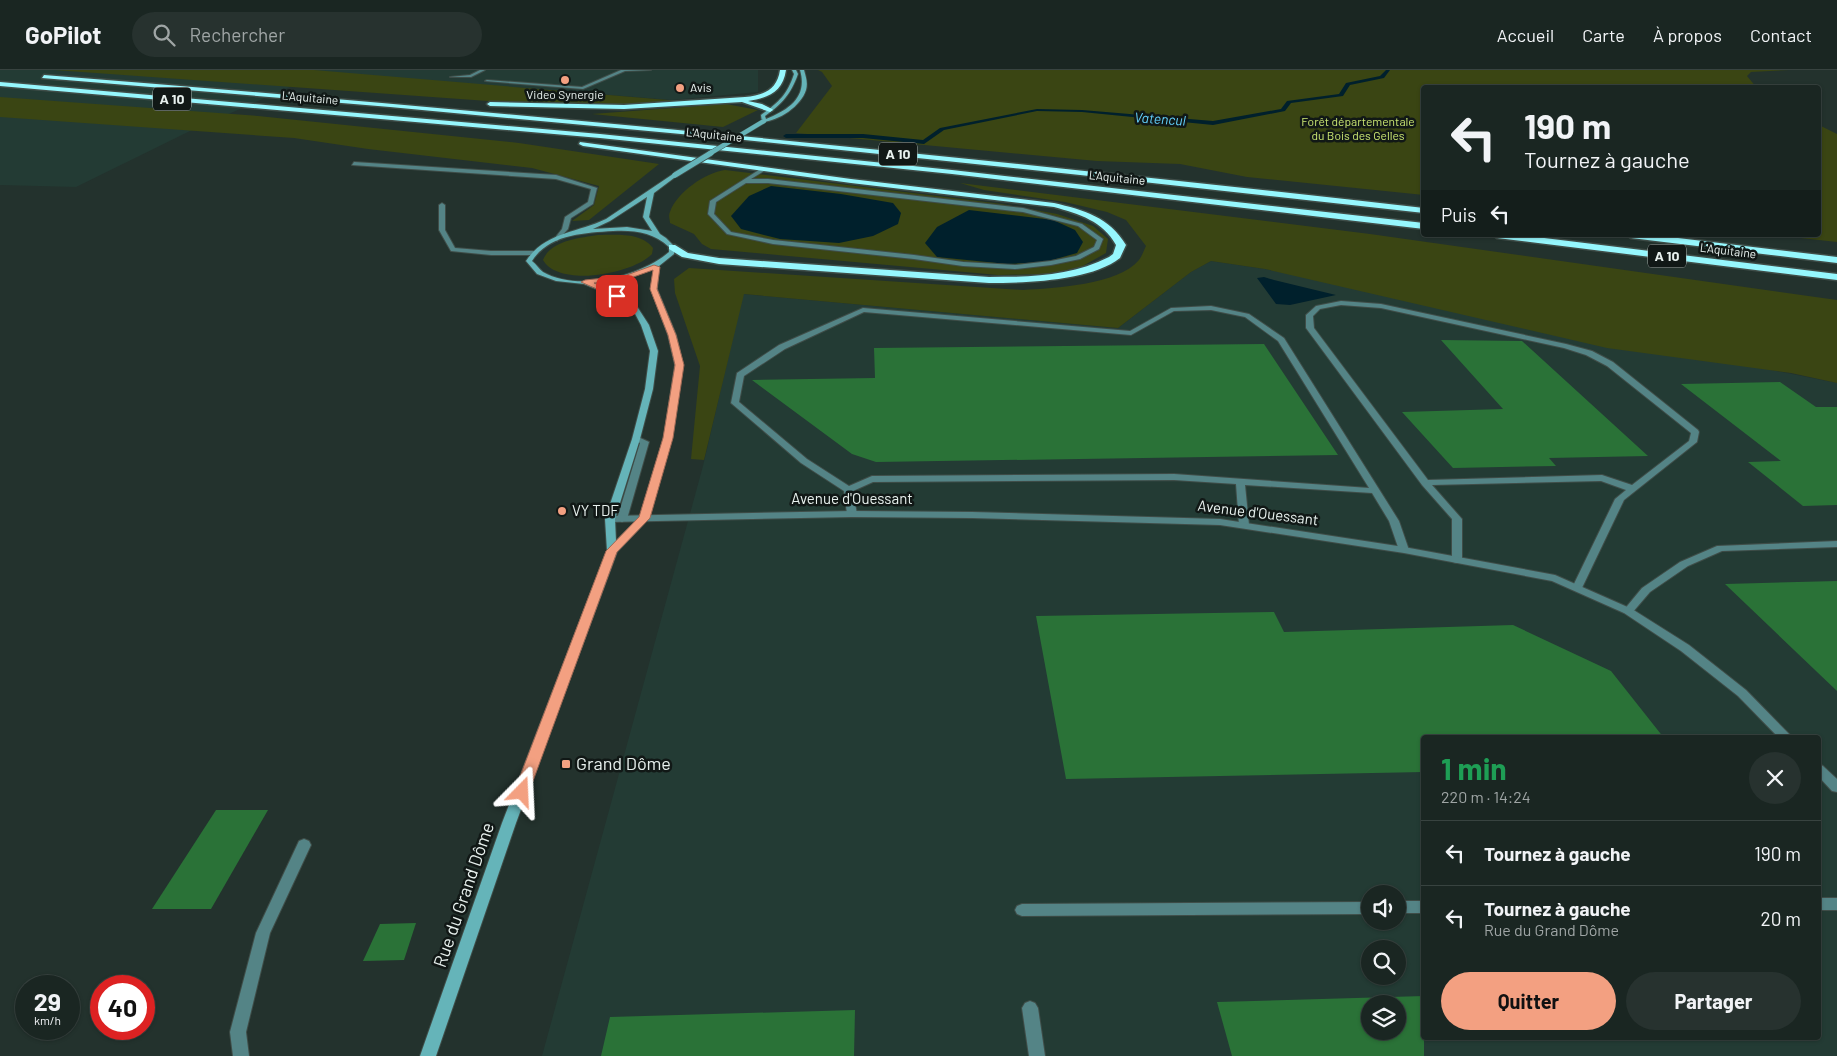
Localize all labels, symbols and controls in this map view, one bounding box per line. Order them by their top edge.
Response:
search box [132,12,482,57]
text: GoPilot [25,20,102,49]
icon: search [150,21,178,49]
text: Rechercher [190,23,285,46]
text: Accueil [1497,24,1554,46]
text: Carte [1582,24,1625,46]
text: À propos [1653,24,1722,46]
text: Contact [1750,24,1812,46]
marker: Video Synergie [559,74,571,86]
place label: Avis [690,80,712,94]
marker: Avis [674,82,686,94]
place label: Video Synergie [526,87,604,101]
road number: A 10 [153,88,191,110]
street label: L'Aquitaine [281,88,339,106]
text: 190 m [1524,104,1611,146]
icon: left [1441,105,1506,170]
water label: Vatencul [1134,108,1186,129]
park label: Forêt départementale du Bois des Gelles [1301,114,1415,142]
street label: L'Aquitaine [685,124,743,144]
road number: A 10 [879,142,917,166]
text: Tournez à gauche [1524,146,1690,172]
street label: L'Aquitaine [1088,167,1146,187]
icon: left [1486,200,1514,228]
text: Puis [1441,203,1476,226]
street label: L'Aquitaine [1699,240,1757,260]
road number: A 10 [1648,245,1686,268]
pin [596,275,638,317]
icon: arrive [603,282,631,310]
street label: Avenue d'Ouessant [791,489,913,507]
street label: Avenue d'Ouessant [1197,496,1320,528]
place label: VY TDF [572,501,619,519]
marker: VY TDF [556,505,568,517]
text: 1 min [1441,750,1507,786]
place label: Grand Dôme [576,752,671,774]
button: close [1749,752,1801,804]
marker: Grand Dôme [560,758,572,770]
position arrow [495,765,547,817]
text: 220 m · 14:24 [1441,787,1531,806]
street label: Rue du Grand Dôme [428,819,498,970]
icon: left [1441,839,1469,867]
text: Tournez à gauche [1484,842,1631,865]
text: 190 m [1754,842,1801,865]
map controls [1361,885,1406,1040]
button: sound [1361,885,1406,930]
text: Tournez à gauche [1484,897,1631,920]
icon: left [1441,904,1469,932]
text: 20 m [1761,907,1801,930]
text: Rue du Grand Dôme [1484,920,1619,939]
button: search [1361,940,1406,985]
button: Quitter [1441,972,1616,1030]
button: Partager [1626,972,1801,1030]
speed limit sign: 40 [90,975,155,1040]
text: 29 [34,986,61,1016]
button: layers [1361,995,1406,1040]
text: km/h [34,1013,61,1027]

